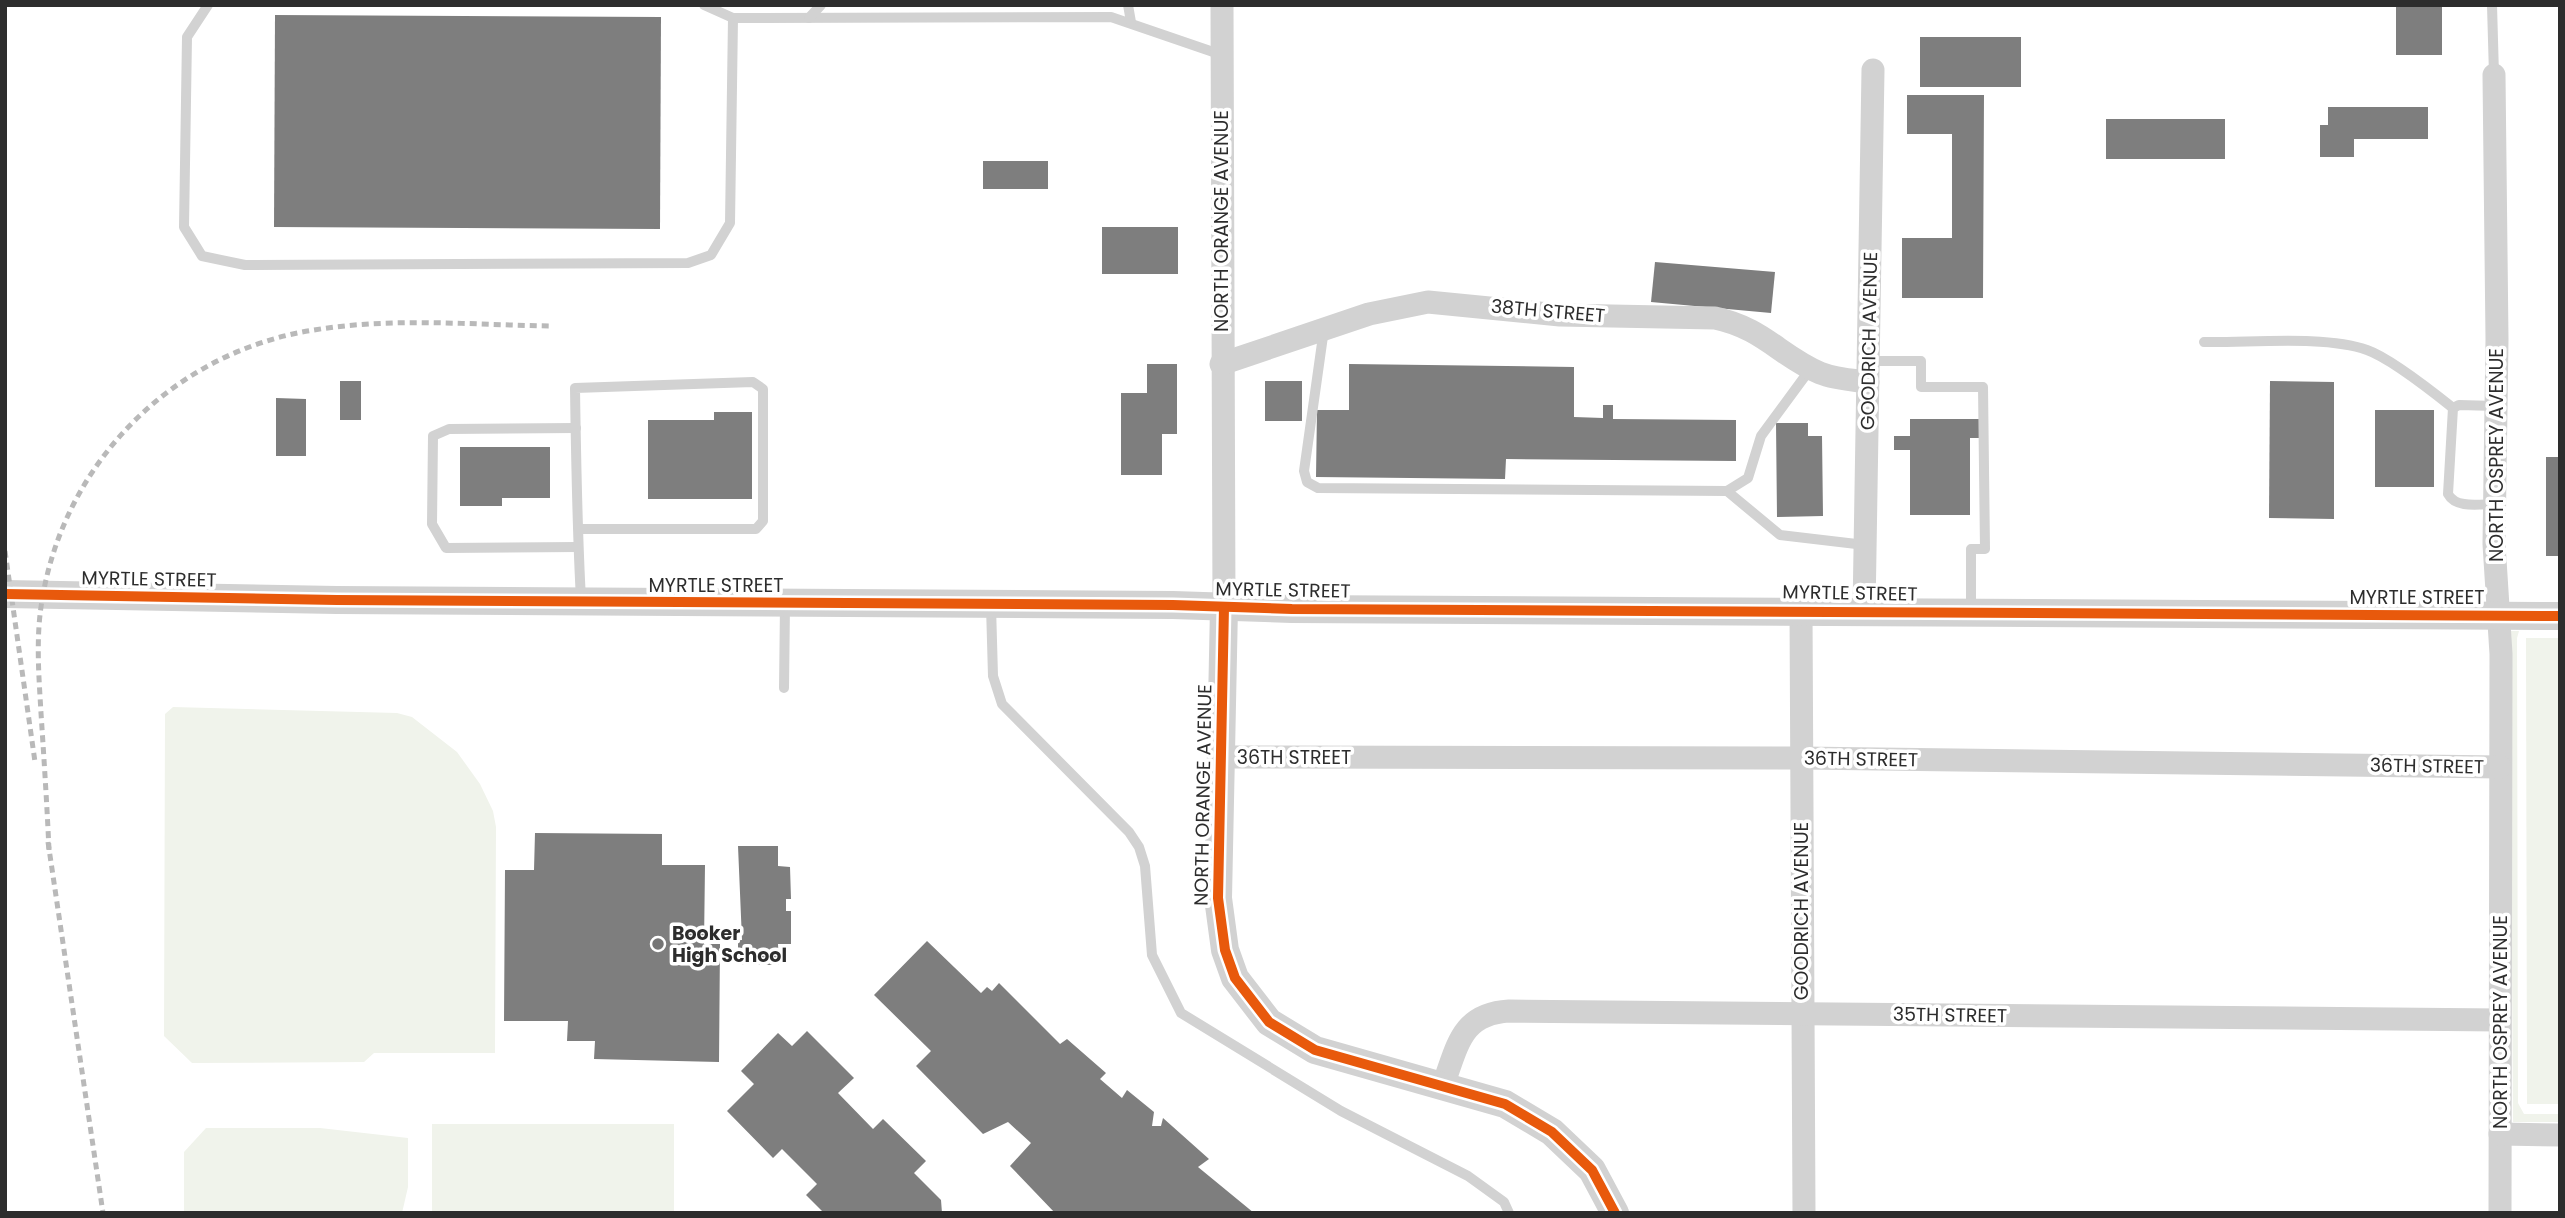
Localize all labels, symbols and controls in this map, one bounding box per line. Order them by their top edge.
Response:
street label: NORTH ORANGE AVENUE [1208,110,1235,332]
street label: GOODRICH AVENUE [1854,252,1884,430]
street label: 38TH STREET [1490,293,1606,329]
street label: NORTH OSPREY AVENUE [2483,348,2510,562]
street label: MYRTLE STREET [81,564,217,594]
street label: MYRTLE STREET [648,572,784,599]
street label: MYRTLE STREET [1215,575,1351,605]
street label: MYRTLE STREET [1782,578,1918,608]
street label: MYRTLE STREET [2349,584,2485,611]
street label: NORTH ORANGE AVENUE [1188,684,1218,906]
street label: 36TH STREET [1237,744,1351,771]
street label: 36TH STREET [1804,745,1918,773]
street label: 36TH STREET [2370,752,2484,780]
street label: GOODRICH AVENUE [1788,822,1815,1000]
street label: NORTH OSPREY AVENUE [2487,915,2514,1129]
place label: Booker High School [672,920,787,969]
marker: Booker High School [650,936,666,952]
street label: 35TH STREET [1893,1001,2007,1029]

